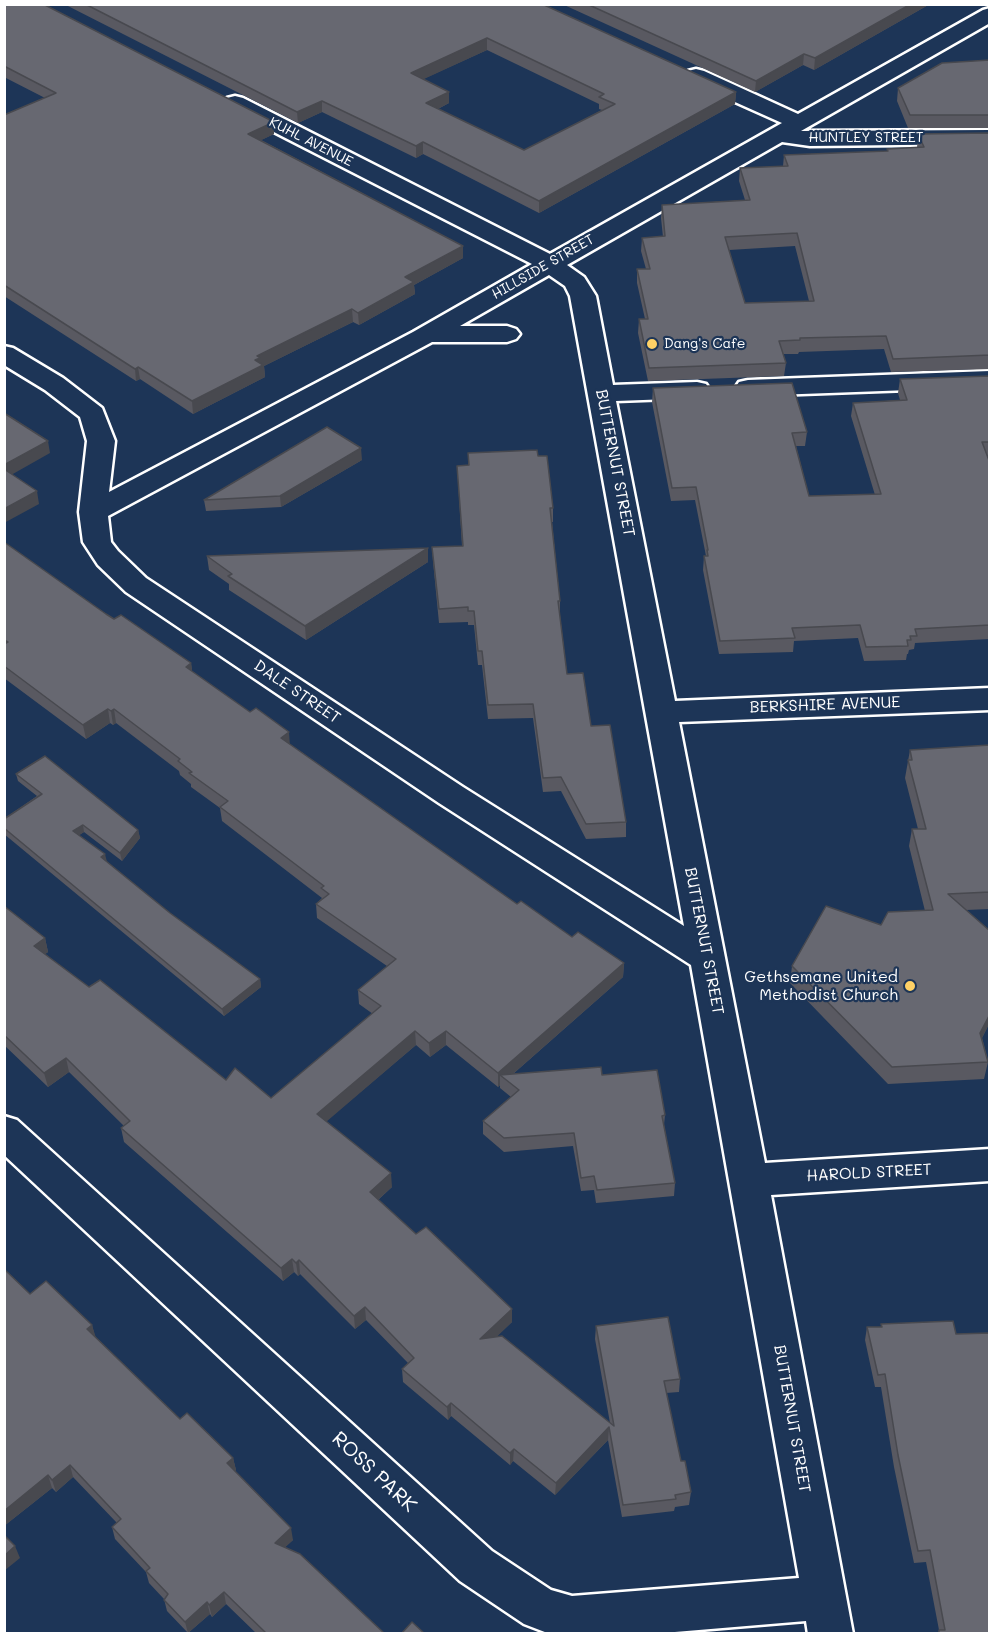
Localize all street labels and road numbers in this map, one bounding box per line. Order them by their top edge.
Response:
street label: KUHL AVENUE [266,114,356,170]
street label: HUNTLEY STREET [809,130,923,146]
street label: HILLSIDE STREET [489,231,597,303]
street label: BUTTERNUT STREET [591,388,639,538]
street label: DALE STREET [250,656,344,728]
street label: BERKSHIRE AVENUE [749,693,901,717]
street label: BUTTERNUT STREET [680,866,728,1016]
street label: HAROLD STREET [806,1160,932,1186]
street label: BUTTERNUT STREET [770,1344,814,1494]
street label: ROSS PARK [327,1427,421,1517]

